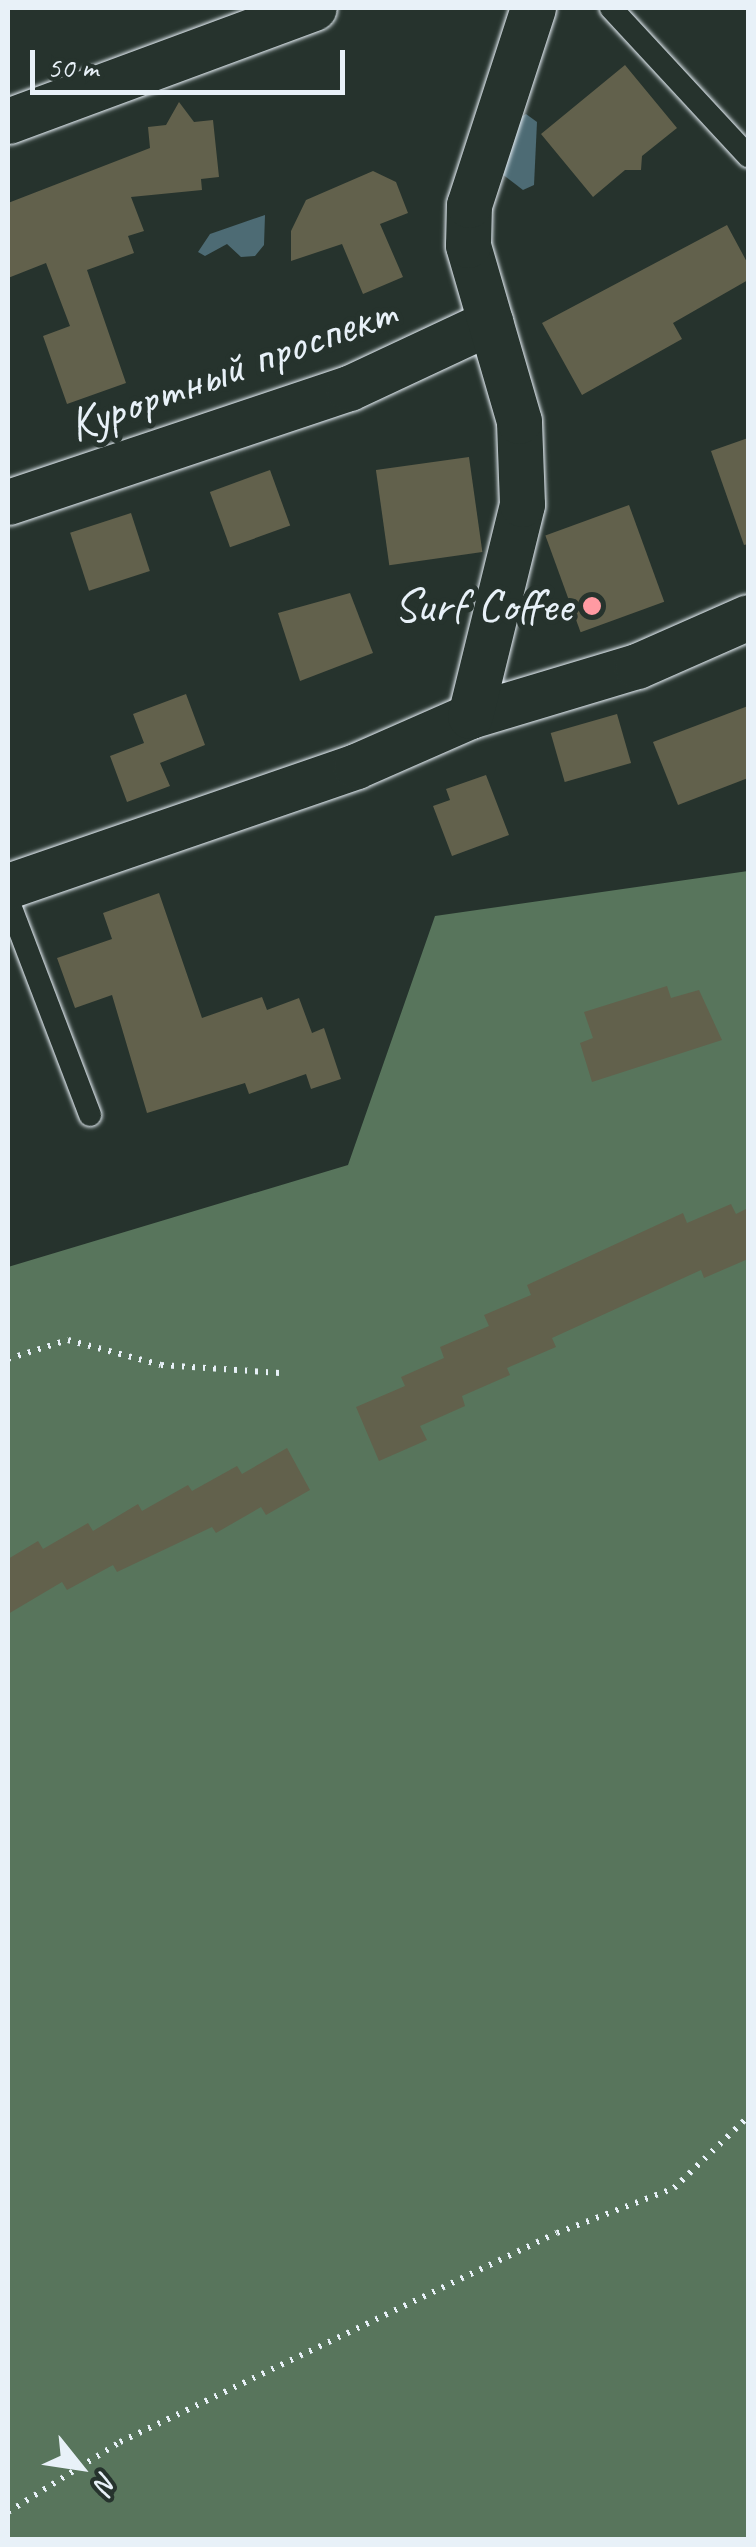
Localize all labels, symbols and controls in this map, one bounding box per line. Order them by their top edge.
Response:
scale bar [35,30,350,92]
text: 50 m [47,48,98,86]
street label: Курортный проспект [60,282,404,454]
place label: Surf Coffee [394,577,572,635]
marker: Surf Coffee [581,595,603,617]
north arrow [30,2417,130,2517]
text: N [87,2466,126,2499]

